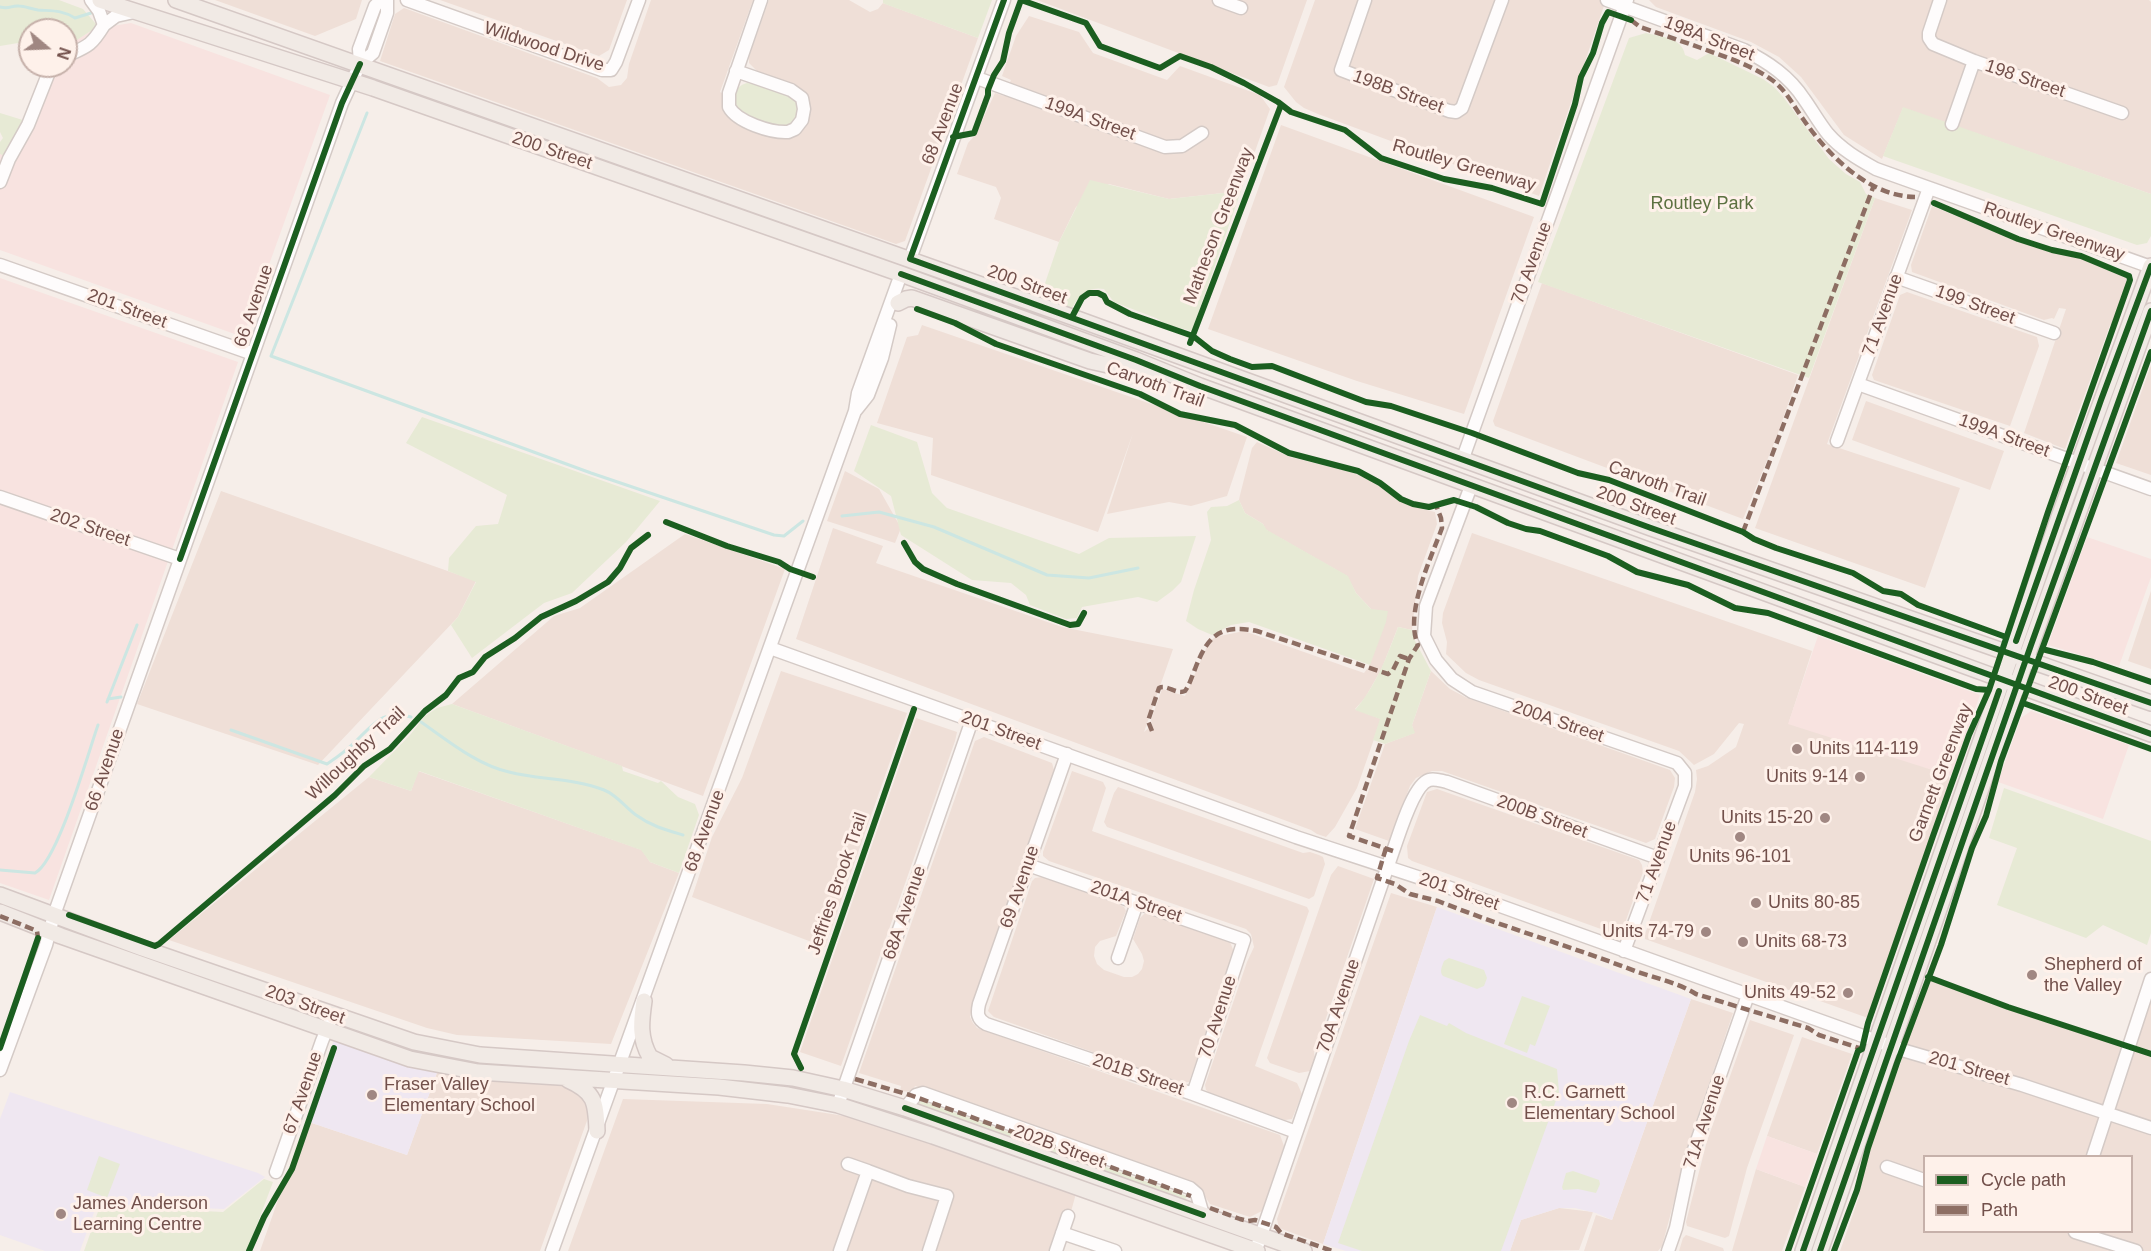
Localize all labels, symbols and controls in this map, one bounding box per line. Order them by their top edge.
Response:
street label: 198A Street [1661,12,1757,66]
street label: Wildwood Drive [481,17,607,77]
north arrow [18,18,78,78]
text: N [54,45,74,62]
street label: 198 Street [1982,55,2068,103]
street label: 198B Street [1350,66,1446,118]
street label: 68 Avenue [918,80,968,168]
street label: 199A Street [1042,93,1138,145]
street label: 200 Street [509,127,595,175]
street label: Routley Greenway [1390,135,1538,197]
street label: Matheson Greenway [1179,145,1259,307]
park label: Routley Park [1650,193,1754,215]
street label: Routley Greenway [1980,198,2128,266]
street label: 70 Avenue [1507,219,1557,307]
street label: 200 Street [984,261,1070,309]
street label: 66 Avenue [230,262,278,350]
street label: 71 Avenue [1858,271,1908,359]
street label: 199 Street [1932,281,2018,329]
street label: 201 Street [84,285,170,333]
street label: Carvoth Trail [1103,357,1207,413]
street label: 199A Street [1956,410,2052,462]
street label: Carvoth Trail [1605,456,1709,512]
street label: 200 Street [1593,482,1679,530]
street label: 202 Street [47,504,133,552]
street label: 200 Street [2045,672,2131,720]
street label: 200A Street [1510,696,1606,748]
street label: Garnett Greenway [1905,700,1977,846]
street label: Willoughby Trail [302,703,410,805]
street label: 201 Street [958,707,1044,755]
street label: 66 Avenue [81,726,129,814]
place label: Units 114-119 [1809,738,1918,760]
marker: Units 114-119 [1790,742,1804,756]
place label: Units 9-14 [1766,766,1848,788]
marker: Units 9-14 [1853,770,1867,784]
street label: 68 Avenue [680,787,730,875]
street label: 200B Street [1494,791,1590,843]
place label: Units 15-20 [1721,807,1813,829]
street label: Jeffries Brook Trail [804,810,872,958]
marker: Units 15-20 [1818,811,1832,825]
street label: 71 Avenue [1632,818,1682,906]
marker: Units 96-101 [1733,830,1747,844]
street label: 69 Avenue [996,843,1044,931]
place label: Units 96-101 [1689,846,1791,868]
street label: 68A Avenue [879,863,931,963]
street label: 201 Street [1416,868,1502,916]
street label: 201A Street [1088,876,1184,928]
place label: Units 80-85 [1768,892,1860,914]
marker: Units 80-85 [1749,896,1763,910]
place label: Units 74-79 [1602,921,1694,943]
marker: Units 74-79 [1699,925,1713,939]
place label: Units 68-73 [1755,931,1847,953]
marker: Units 68-73 [1736,935,1750,949]
place label: Shepherd of the Valley [2044,954,2142,996]
street label: 70A Avenue [1313,956,1365,1056]
marker: Shepherd of the Valley [2025,968,2039,982]
street label: 70 Avenue [1194,973,1242,1061]
street label: 203 Street [262,981,348,1029]
place label: Units 49-52 [1744,982,1836,1004]
marker: Units 49-52 [1841,986,1855,1000]
street label: 201 Street [1926,1047,2012,1091]
street label: 67 Avenue [279,1049,327,1137]
street label: 201B Street [1090,1049,1186,1101]
street label: 71A Avenue [1680,1072,1730,1172]
place label: Fraser Valley Elementary School [384,1074,535,1116]
place label: R.C. Garnett Elementary School [1524,1082,1675,1124]
marker: Fraser Valley Elementary School [365,1088,379,1102]
marker: R.C. Garnett Elementary School [1505,1096,1519,1110]
street label: 202B Street [1011,1121,1107,1173]
legend [1923,1155,2133,1233]
text: Cycle path [1981,1170,2066,1190]
place label: James Anderson Learning Centre [73,1193,208,1236]
text: Path [1981,1200,2018,1220]
marker: James Anderson Learning Centre [54,1207,68,1221]

